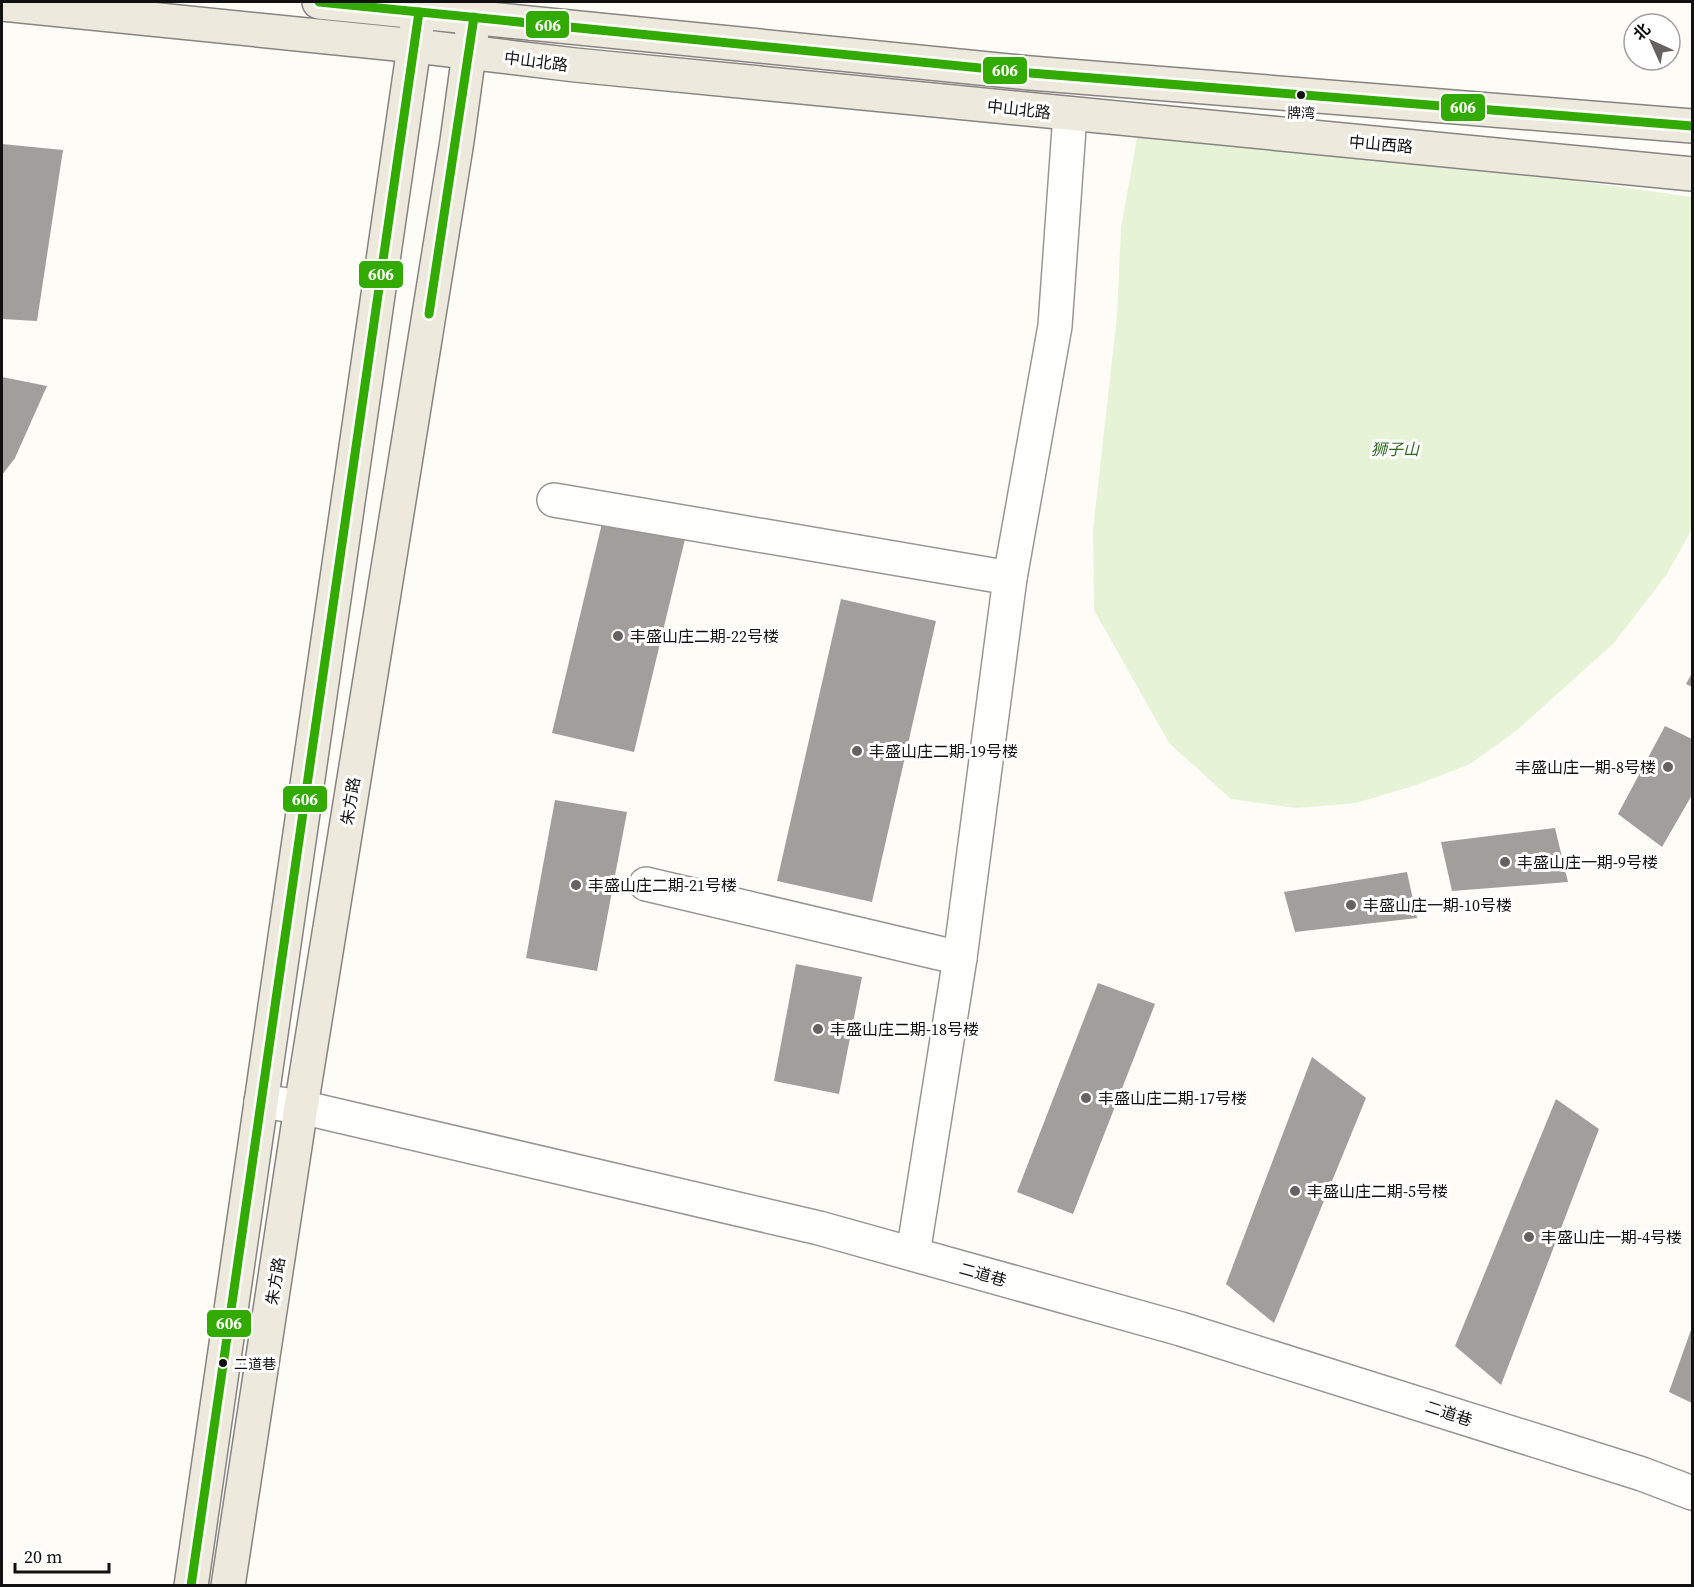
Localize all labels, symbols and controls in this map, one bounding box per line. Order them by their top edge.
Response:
line badge: 606 [525,10,570,39]
north arrow [1622,12,1682,72]
text: 606 [535,14,561,36]
text: 北 [1628,18,1655,45]
street label: 中山北路 [503,46,569,76]
line badge: 606 [982,56,1028,85]
text: 606 [992,59,1018,81]
marker: 牌湾 [1295,89,1307,101]
line badge: 606 [1440,93,1486,122]
street label: 中山北路 [986,95,1052,123]
text: 606 [1450,96,1476,118]
place label: 牌湾 [1287,103,1315,123]
street label: 中山西路 [1348,130,1414,158]
line badge: 606 [358,260,404,289]
text: 606 [368,263,394,285]
park label: 狮子山 [1371,438,1420,460]
place label: 丰盛山庄二期-22号楼 [630,625,779,647]
marker: 丰盛山庄二期-22号楼 [611,629,625,643]
place label: 丰盛山庄二期-19号楼 [869,740,1018,762]
marker: 丰盛山庄二期-19号楼 [850,744,864,758]
place label: 丰盛山庄一期-8号楼 [1515,756,1656,778]
marker: 丰盛山庄一期-8号楼 [1661,760,1675,774]
street label: 朱方路 [335,776,365,826]
line badge: 606 [282,785,328,813]
text: 606 [292,788,318,810]
place label: 丰盛山庄一期-9号楼 [1517,851,1658,873]
marker: 丰盛山庄一期-9号楼 [1498,855,1512,869]
place label: 丰盛山庄二期-21号楼 [588,874,737,896]
marker: 丰盛山庄二期-21号楼 [569,878,583,892]
place label: 丰盛山庄一期-10号楼 [1363,894,1512,916]
marker: 丰盛山庄一期-10号楼 [1344,898,1358,912]
place label: 丰盛山庄二期-18号楼 [830,1018,979,1040]
marker: 丰盛山庄二期-18号楼 [811,1022,825,1036]
place label: 丰盛山庄二期-17号楼 [1098,1087,1247,1109]
marker: 丰盛山庄二期-17号楼 [1079,1091,1093,1105]
place label: 丰盛山庄二期-5号楼 [1307,1180,1448,1202]
marker: 丰盛山庄二期-5号楼 [1288,1184,1302,1198]
place label: 丰盛山庄一期-4号楼 [1541,1226,1682,1248]
marker: 丰盛山庄一期-4号楼 [1522,1230,1536,1244]
street label: 朱方路 [260,1256,290,1306]
street label: 二道巷 [957,1257,1009,1291]
line badge: 606 [206,1309,252,1338]
text: 606 [216,1312,242,1334]
place label: 二道巷 [234,1354,276,1374]
marker: 二道巷 [217,1357,229,1369]
street label: 二道巷 [1423,1395,1475,1431]
scale bar [15,1536,110,1574]
text: 20 m [24,1544,62,1569]

